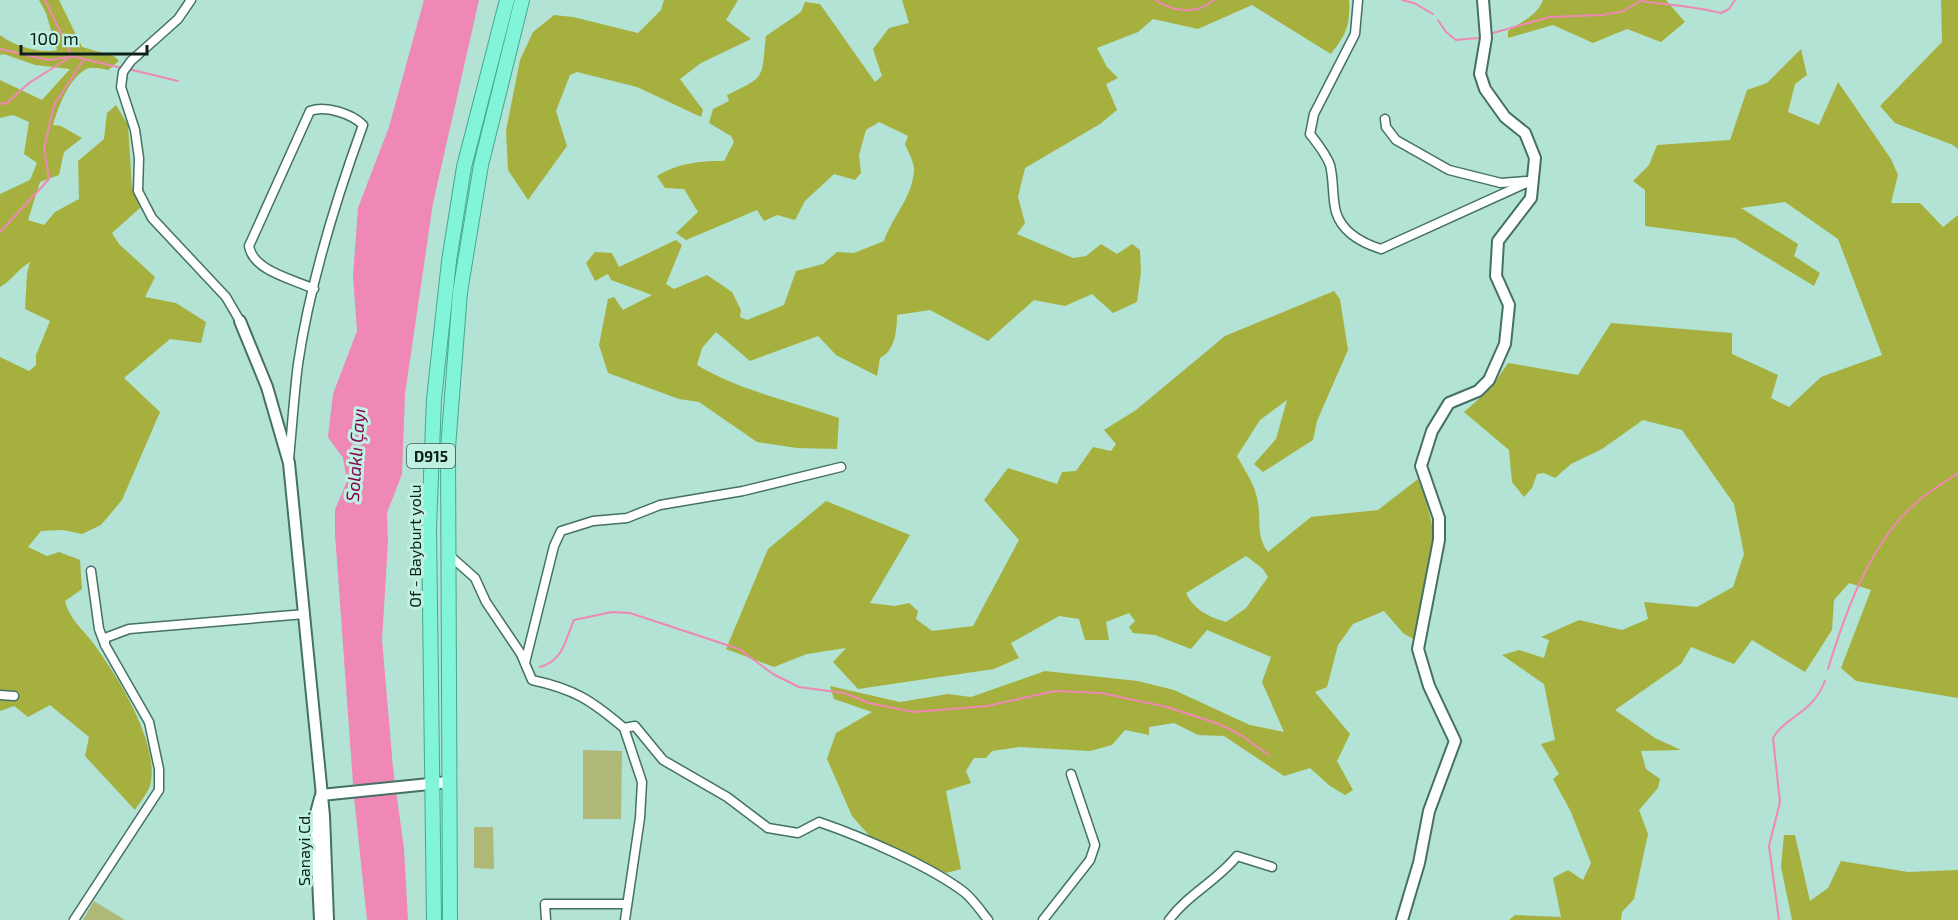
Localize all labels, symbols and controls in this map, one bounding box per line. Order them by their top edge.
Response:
scale bar [21,18,147,56]
text: 100 m [30,27,79,49]
water label: Solaklı Çayı [341,408,370,502]
road number: D915 [407,444,455,468]
street label: Of - Bayburt yolu [405,484,424,608]
street label: Sanayi Cd. [294,812,313,886]

